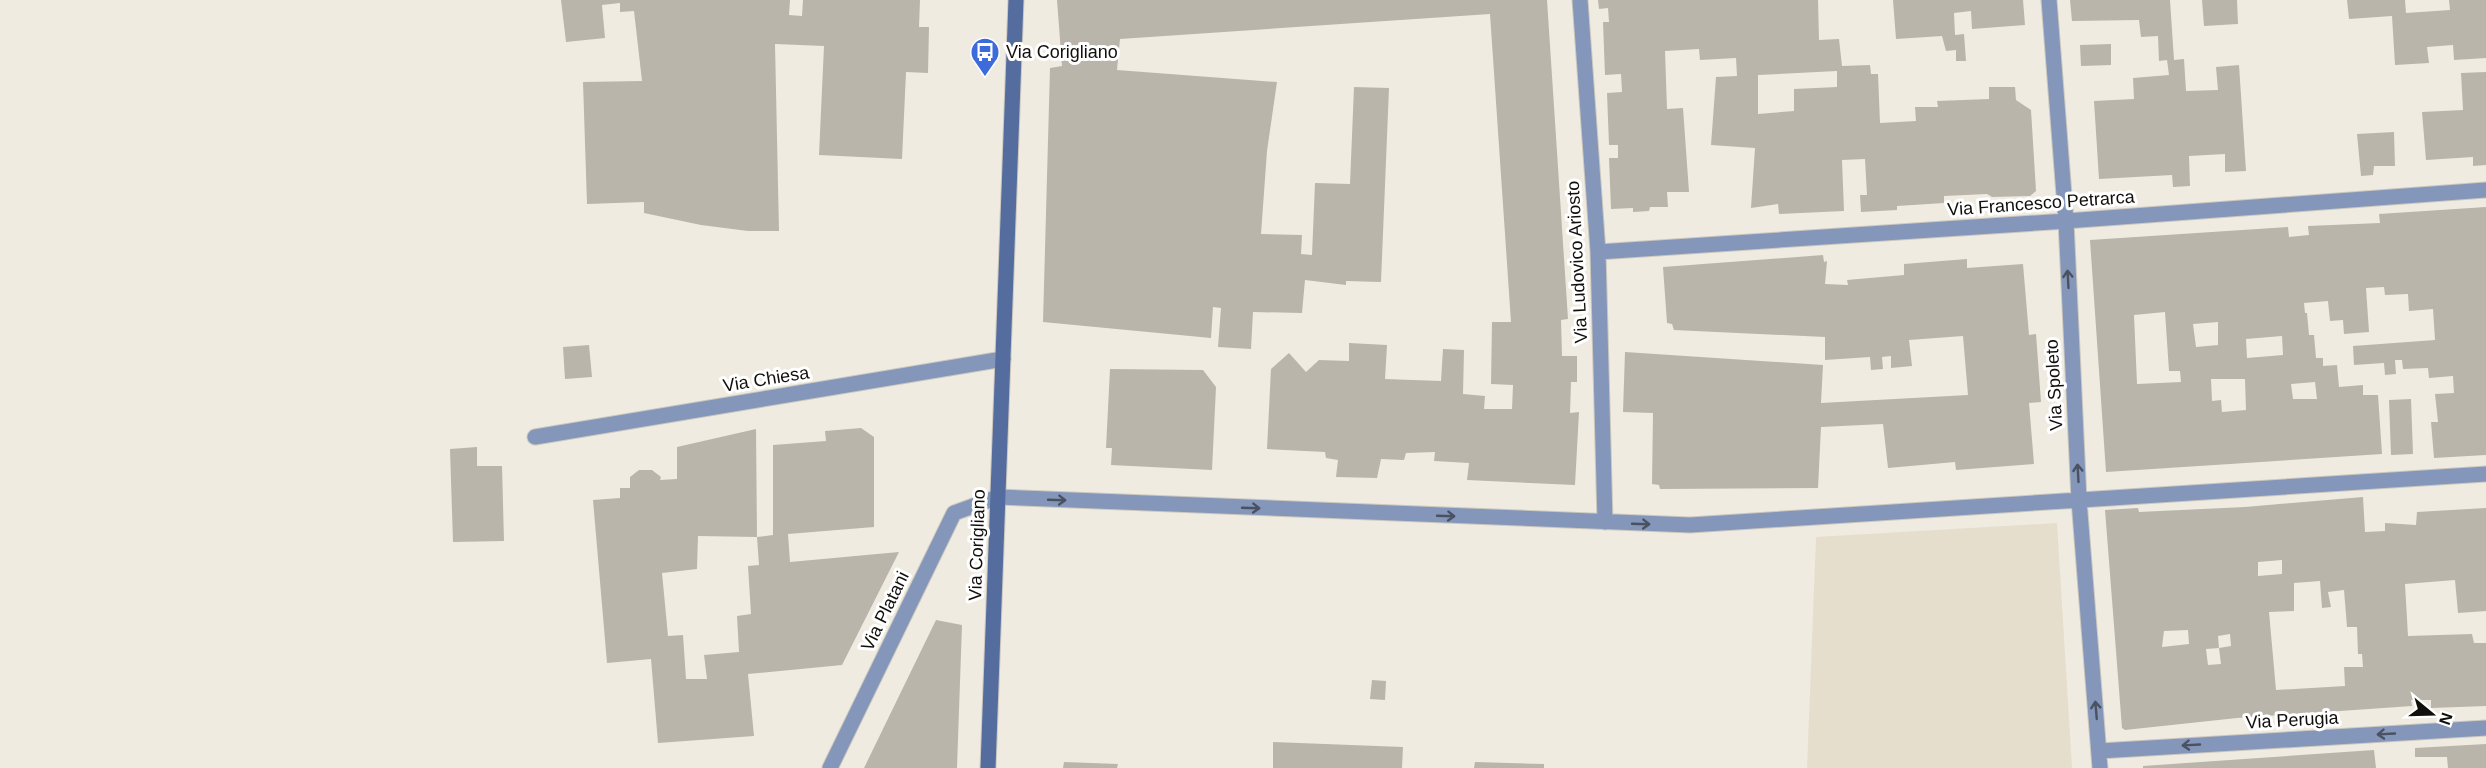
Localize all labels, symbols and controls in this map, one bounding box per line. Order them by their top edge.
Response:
bus stop icon: Via Corigliano [969,36,1001,78]
place label: Via Corigliano [1006,42,1118,62]
street label: Via Ludovico Ariosto [1563,180,1591,344]
street label: Via Francesco Petrarca [1947,186,2136,220]
one-way arrow [2063,269,2074,289]
street label: Via Spoleto [2042,339,2066,431]
street label: Via Chiesa [722,362,811,396]
one-way arrow [2072,464,2083,484]
street label: Via Corigliano [965,489,989,601]
one-way arrow [1046,494,1066,505]
one-way arrow [1241,502,1261,513]
one-way arrow [1436,510,1456,521]
one-way arrow [1631,518,1651,529]
street label: Via Platani [857,568,913,654]
north arrow [2402,684,2462,744]
one-way arrow [2090,700,2101,720]
street label: Via Perugia [2245,708,2340,732]
text: N [2436,710,2456,727]
one-way arrow [2376,729,2396,740]
one-way arrow [2182,740,2201,751]

